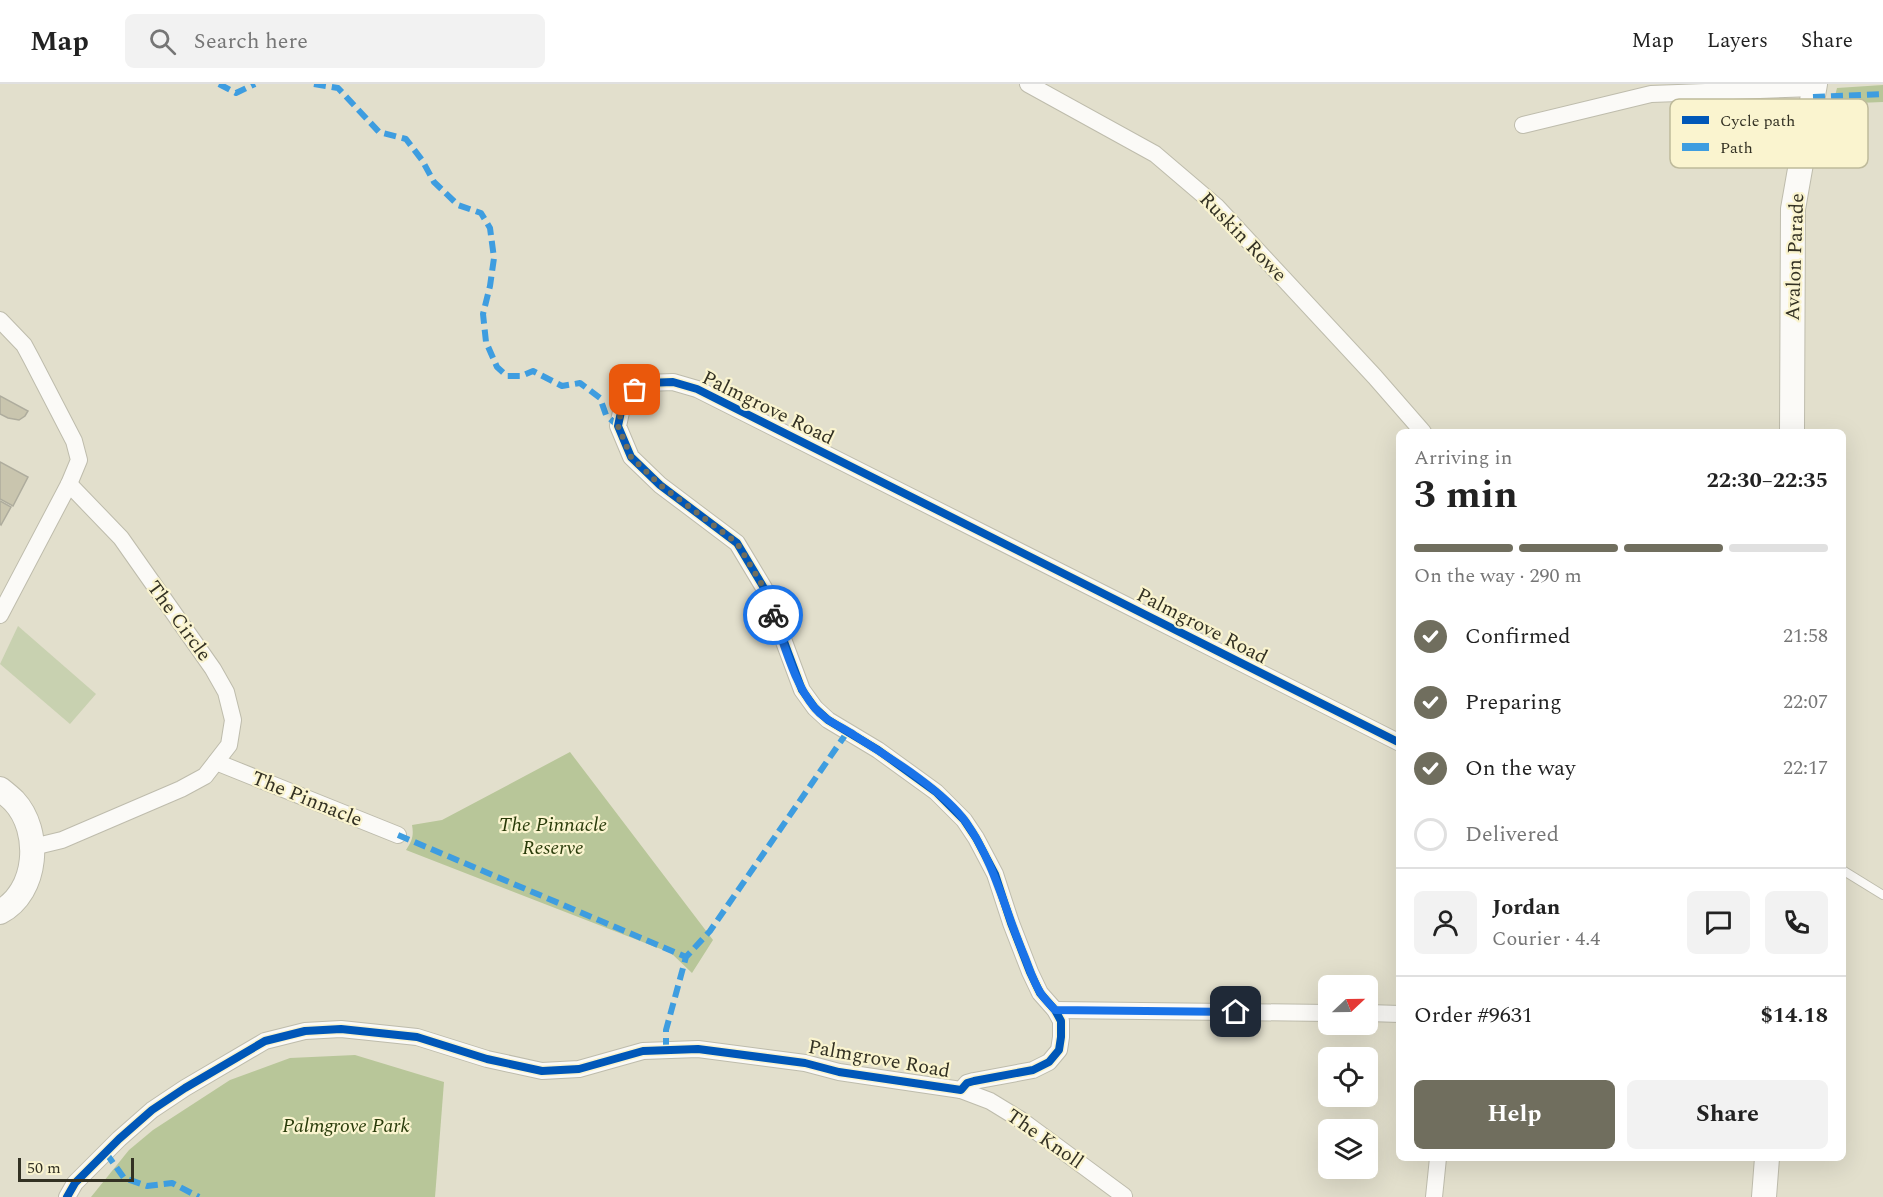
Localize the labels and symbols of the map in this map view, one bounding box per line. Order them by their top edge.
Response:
legend [1670,99,1868,168]
text: Cycle path [1720,109,1795,133]
text: Path [1720,136,1753,160]
street label: Ruskin Rowe [1192,185,1294,289]
street label: Avalon Parade [1778,193,1812,321]
street label: Palmgrove Road [697,363,839,453]
pin [609,364,660,415]
street label: The Circle [139,574,219,668]
street label: Palmgrove Road [1131,580,1273,672]
courier [743,585,803,645]
street label: The Pinnacle [247,763,367,835]
park label: The Pinnacle Reserve [499,810,607,863]
north arrow [1318,975,1378,1035]
pin [1210,986,1261,1037]
street label: Palmgrove Road [806,1032,952,1086]
street label: The Knoll [1000,1101,1090,1177]
park label: Palmgrove Park [282,1111,410,1141]
scale bar [18,1155,134,1182]

